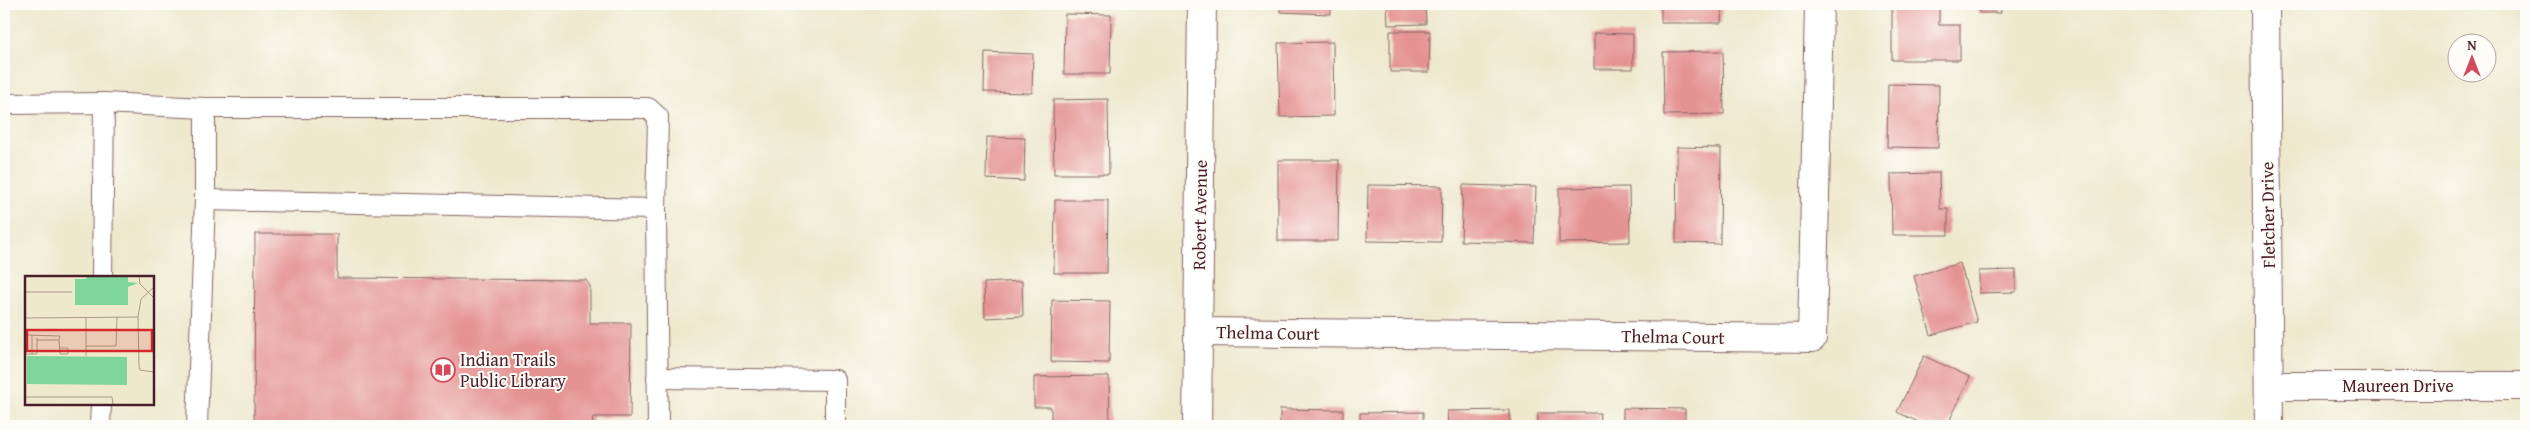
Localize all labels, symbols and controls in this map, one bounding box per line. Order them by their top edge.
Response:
north arrow [2448,32,2498,82]
text: N [2467,35,2477,55]
street label: Robert Avenue [1185,160,1214,270]
street label: Fletcher Drive [2253,161,2282,269]
inset map [25,276,154,405]
street label: Thelma Court [1216,318,1321,347]
street label: Thelma Court [1621,322,1726,351]
place label: Indian Trails Public Library [460,346,566,394]
library icon: Indian Trails Public Library [430,357,456,383]
street label: Maureen Drive [2342,372,2454,399]

